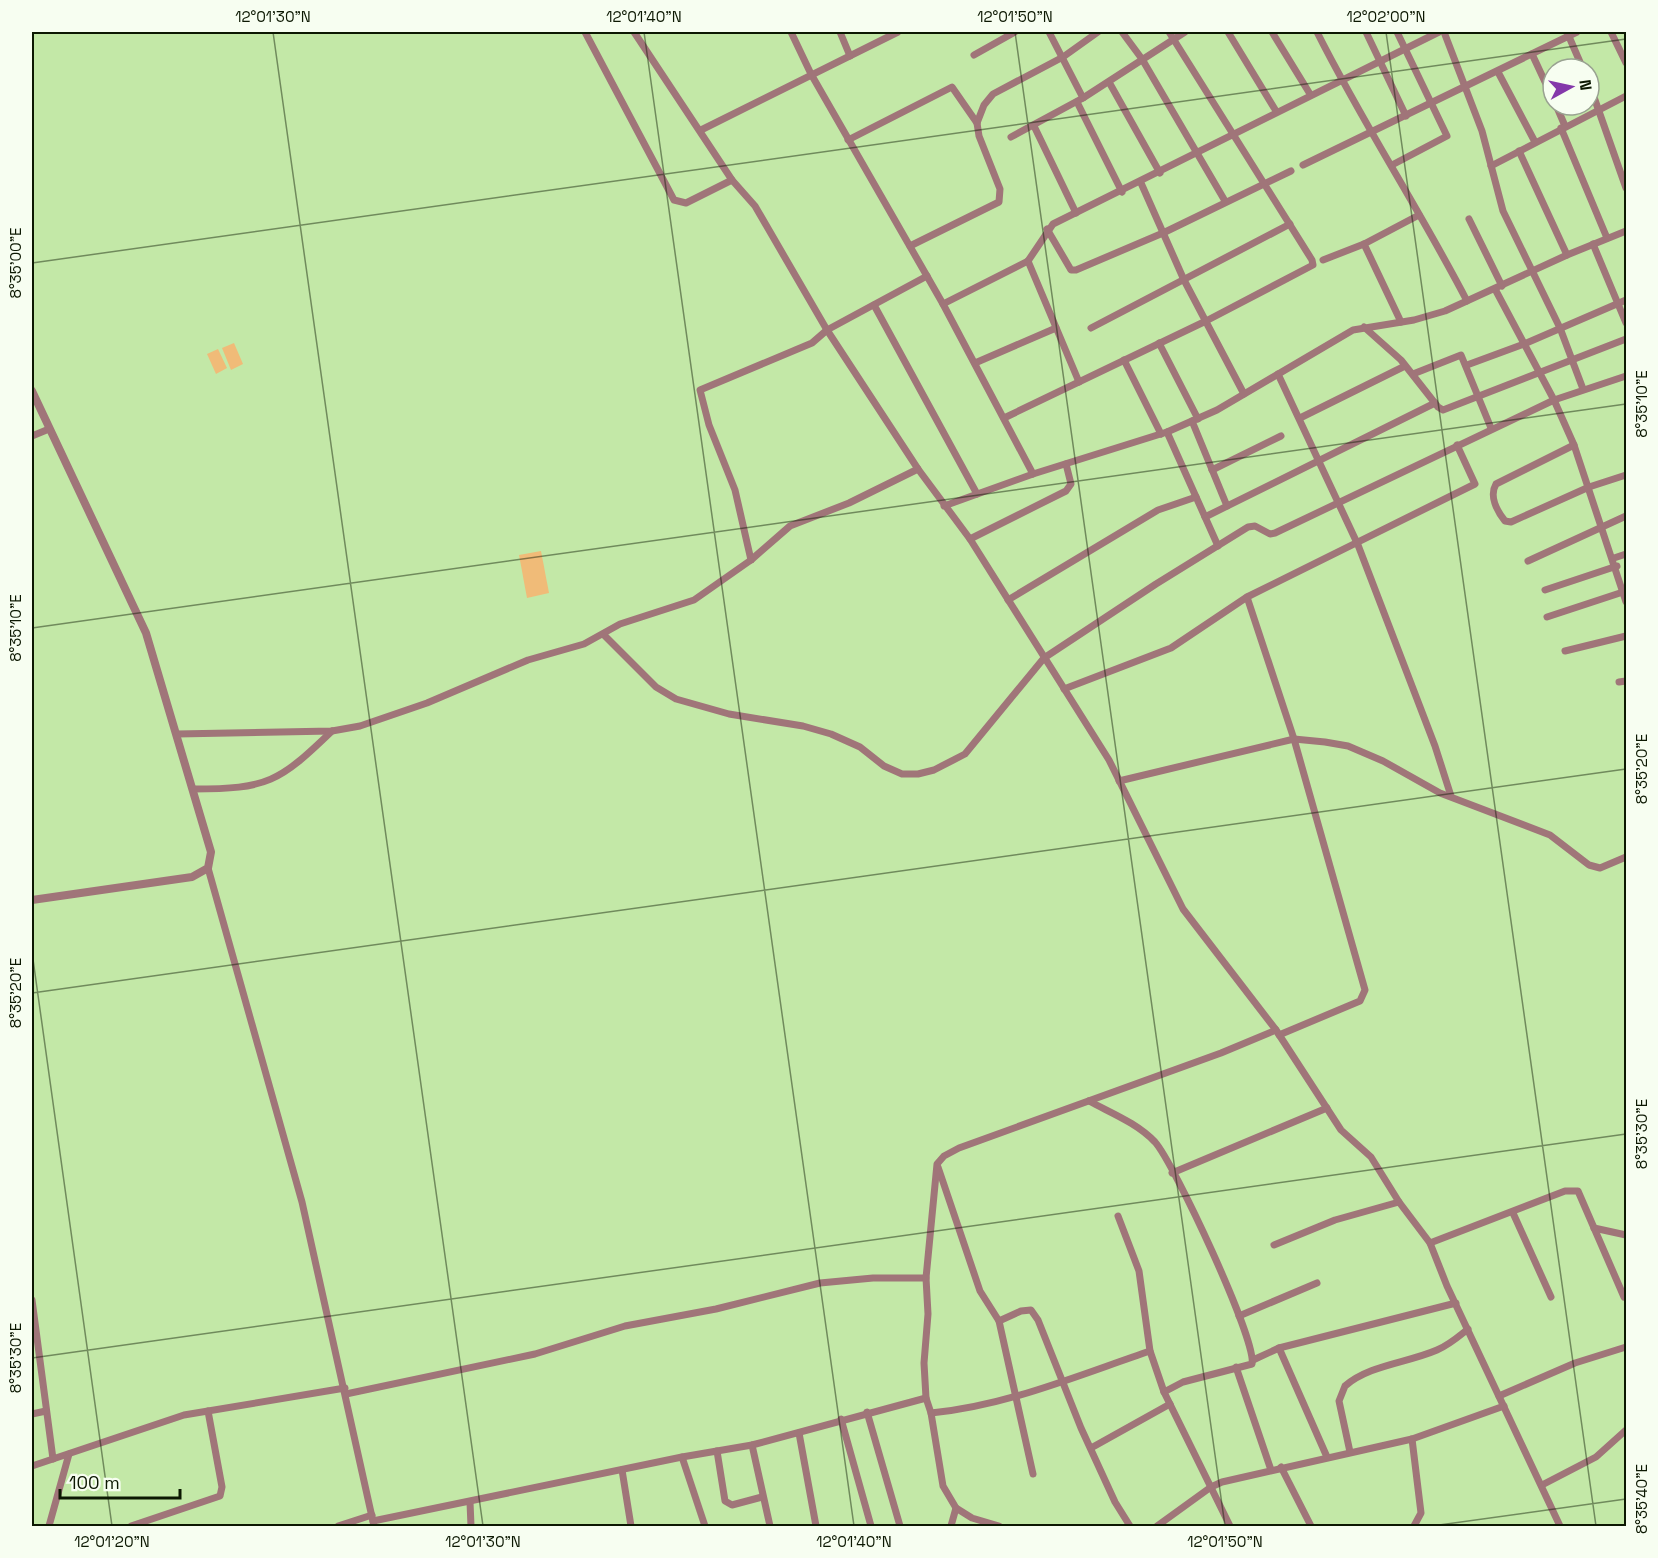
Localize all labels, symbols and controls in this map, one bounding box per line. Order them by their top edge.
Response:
text: 12°01'30"N [235,7,311,26]
text: 12°01'40"N [606,7,682,26]
text: 12°01'50"N [977,7,1053,26]
text: 12°02'00"N [1346,7,1426,26]
north arrow [1541,57,1601,117]
text: N [1574,78,1597,92]
text: 8°35'00"E [6,228,25,298]
text: 8°35'10"E [1632,370,1651,438]
text: 8°35'10"E [6,594,25,662]
text: 8°35'20"E [1632,734,1651,804]
text: 8°35'20"E [6,958,25,1028]
text: 8°35'30"E [1632,1099,1651,1169]
text: 8°35'30"E [6,1323,25,1393]
scale bar [60,1462,180,1500]
text: 8°35'40"E [1632,1464,1651,1534]
text: 100 m [69,1471,120,1494]
text: 12°01'20"N [74,1532,150,1551]
text: 12°01'30"N [445,1532,521,1551]
text: 12°01'40"N [816,1532,892,1551]
text: 12°01'50"N [1187,1532,1263,1551]

